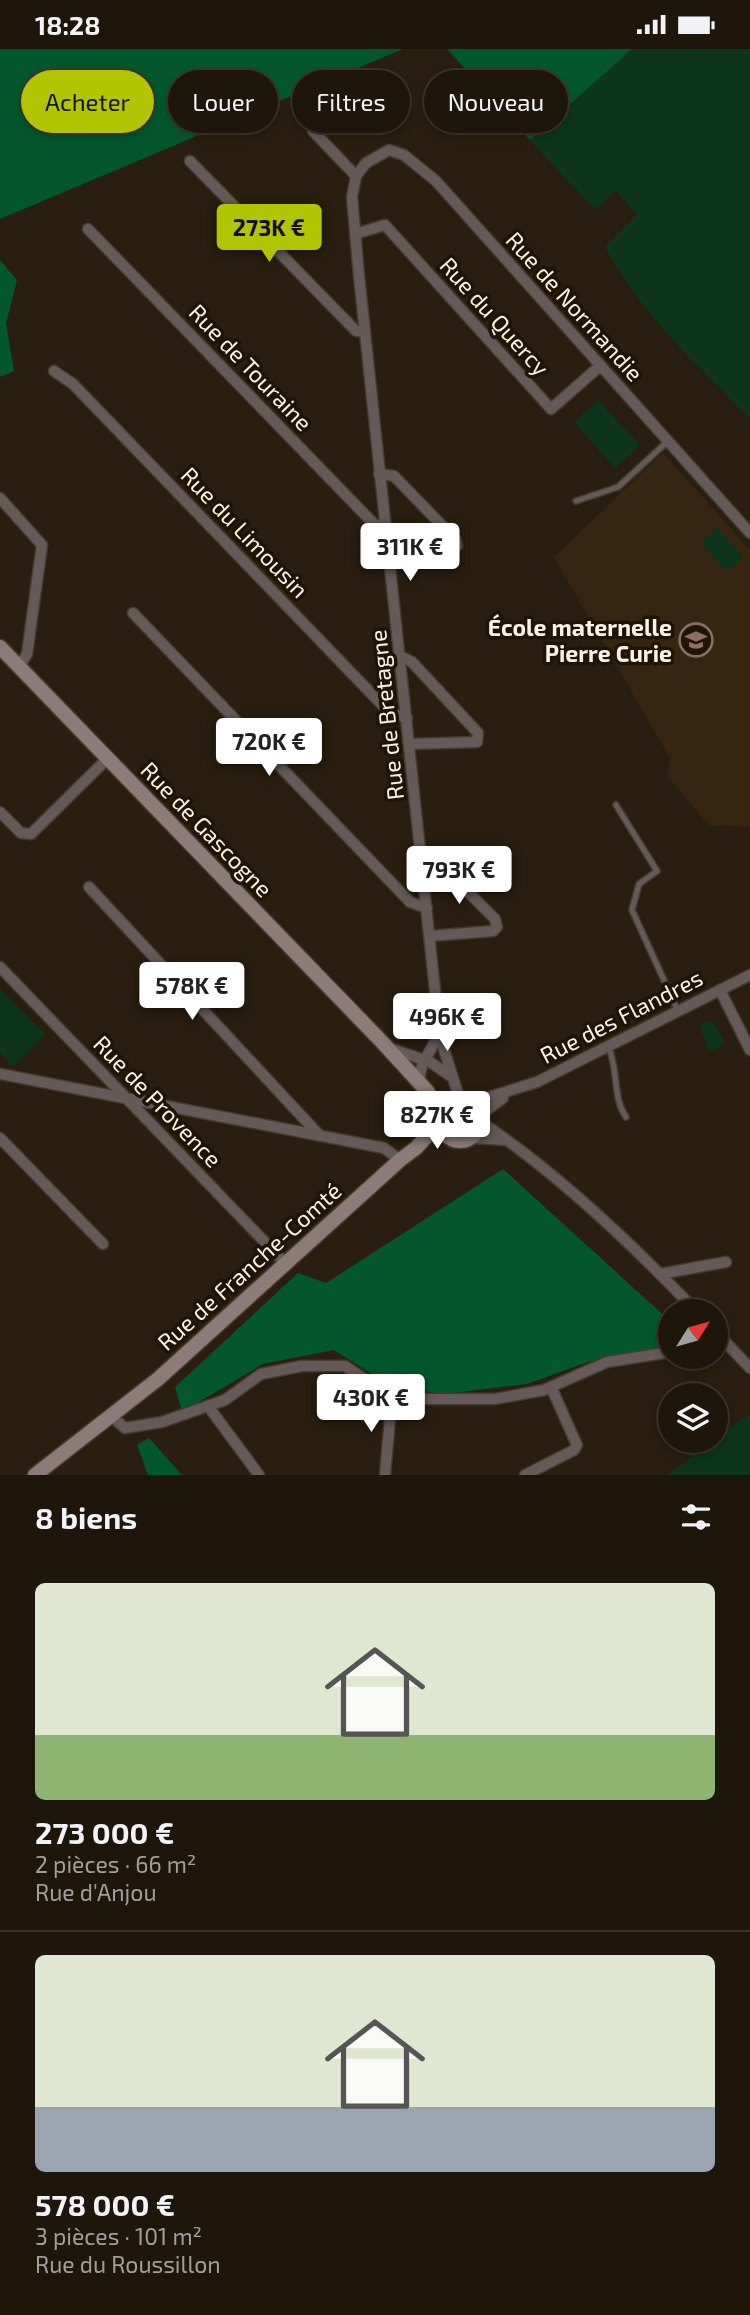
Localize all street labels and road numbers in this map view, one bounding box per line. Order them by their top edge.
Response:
street label: Rue de Normandie [501,226,649,386]
street label: Rue du Quercy [435,251,555,381]
street label: Rue de Touraine [184,298,318,436]
street label: Rue du Limousin [176,461,314,603]
street label: Rue de Bretagne [363,629,409,801]
street label: Rue de Gascogne [135,756,279,902]
street label: Rue des Flandres [535,963,707,1069]
street label: Rue de Provence [88,1029,228,1173]
street label: Rue de Franche-Comté [151,1176,347,1356]

